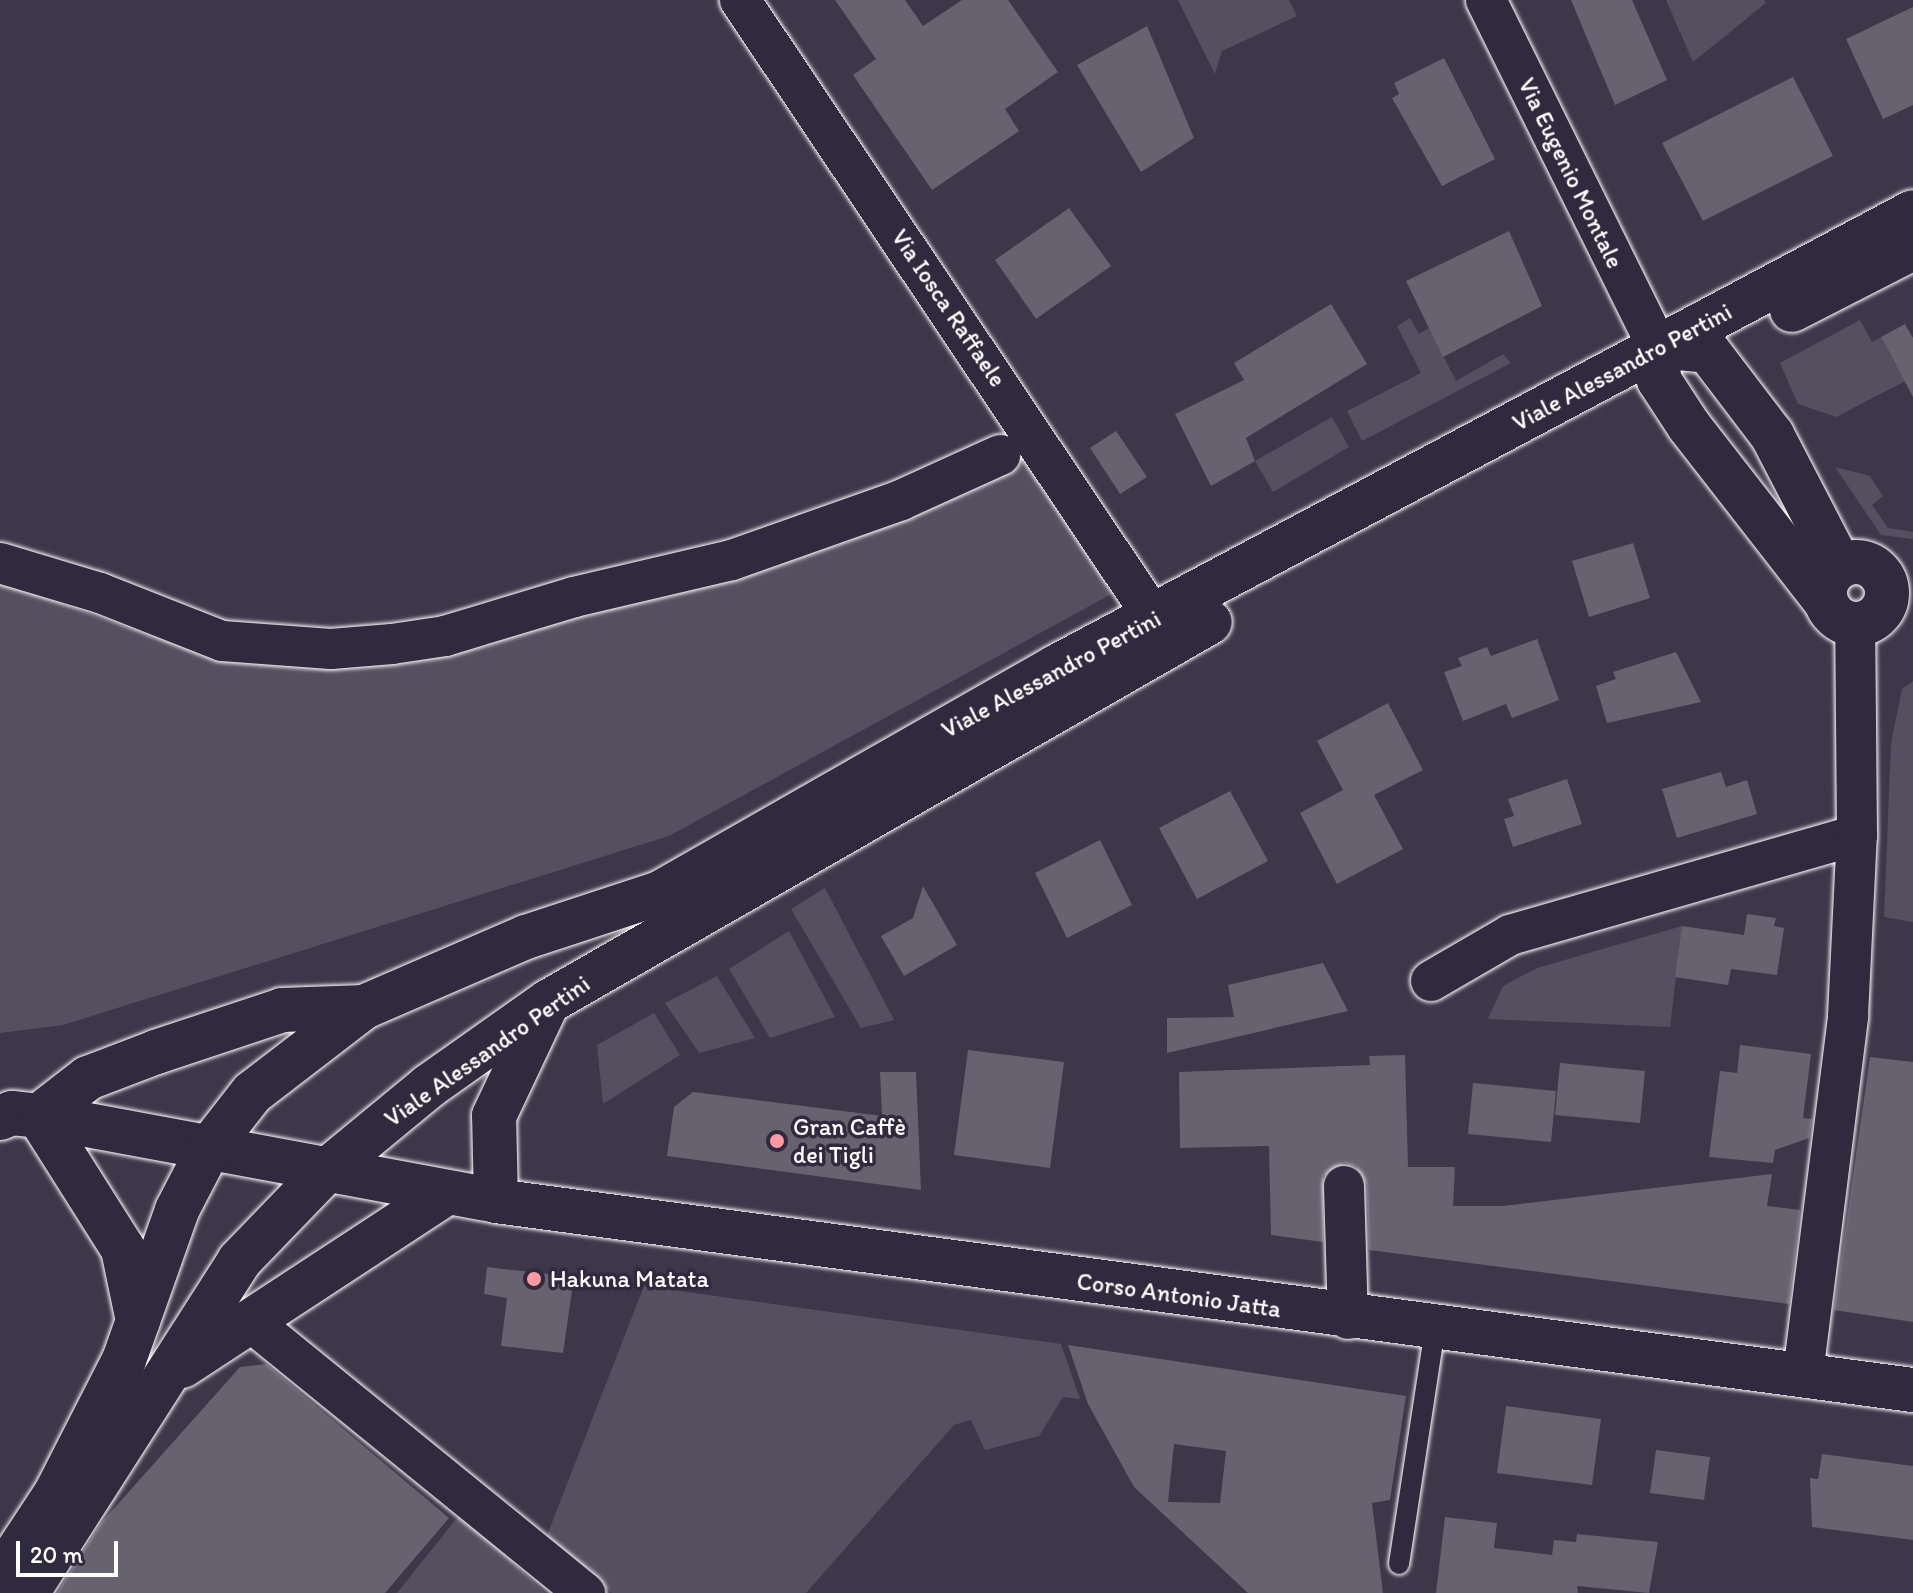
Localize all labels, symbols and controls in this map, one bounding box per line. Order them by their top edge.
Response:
street label: Via Eugenio Montale [1512,73,1630,273]
street label: Via Iosca Raffaele [886,224,1012,392]
street label: Viale Alessandro Pertini [1507,297,1737,437]
street label: Viale Alessandro Pertini [936,604,1166,744]
street label: Viale Alessandro Pertini [378,969,596,1133]
place label: Gran Caffè dei Tigli [793,1113,907,1169]
marker: Gran Caffè dei Tigli [768,1132,786,1150]
place label: Hakuna Matata [550,1265,709,1293]
street label: Corso Antonio Jatta [1075,1266,1283,1324]
marker: Hakuna Matata [525,1270,543,1288]
scale bar [20,1525,122,1575]
text: 20 m [30,1540,83,1569]

